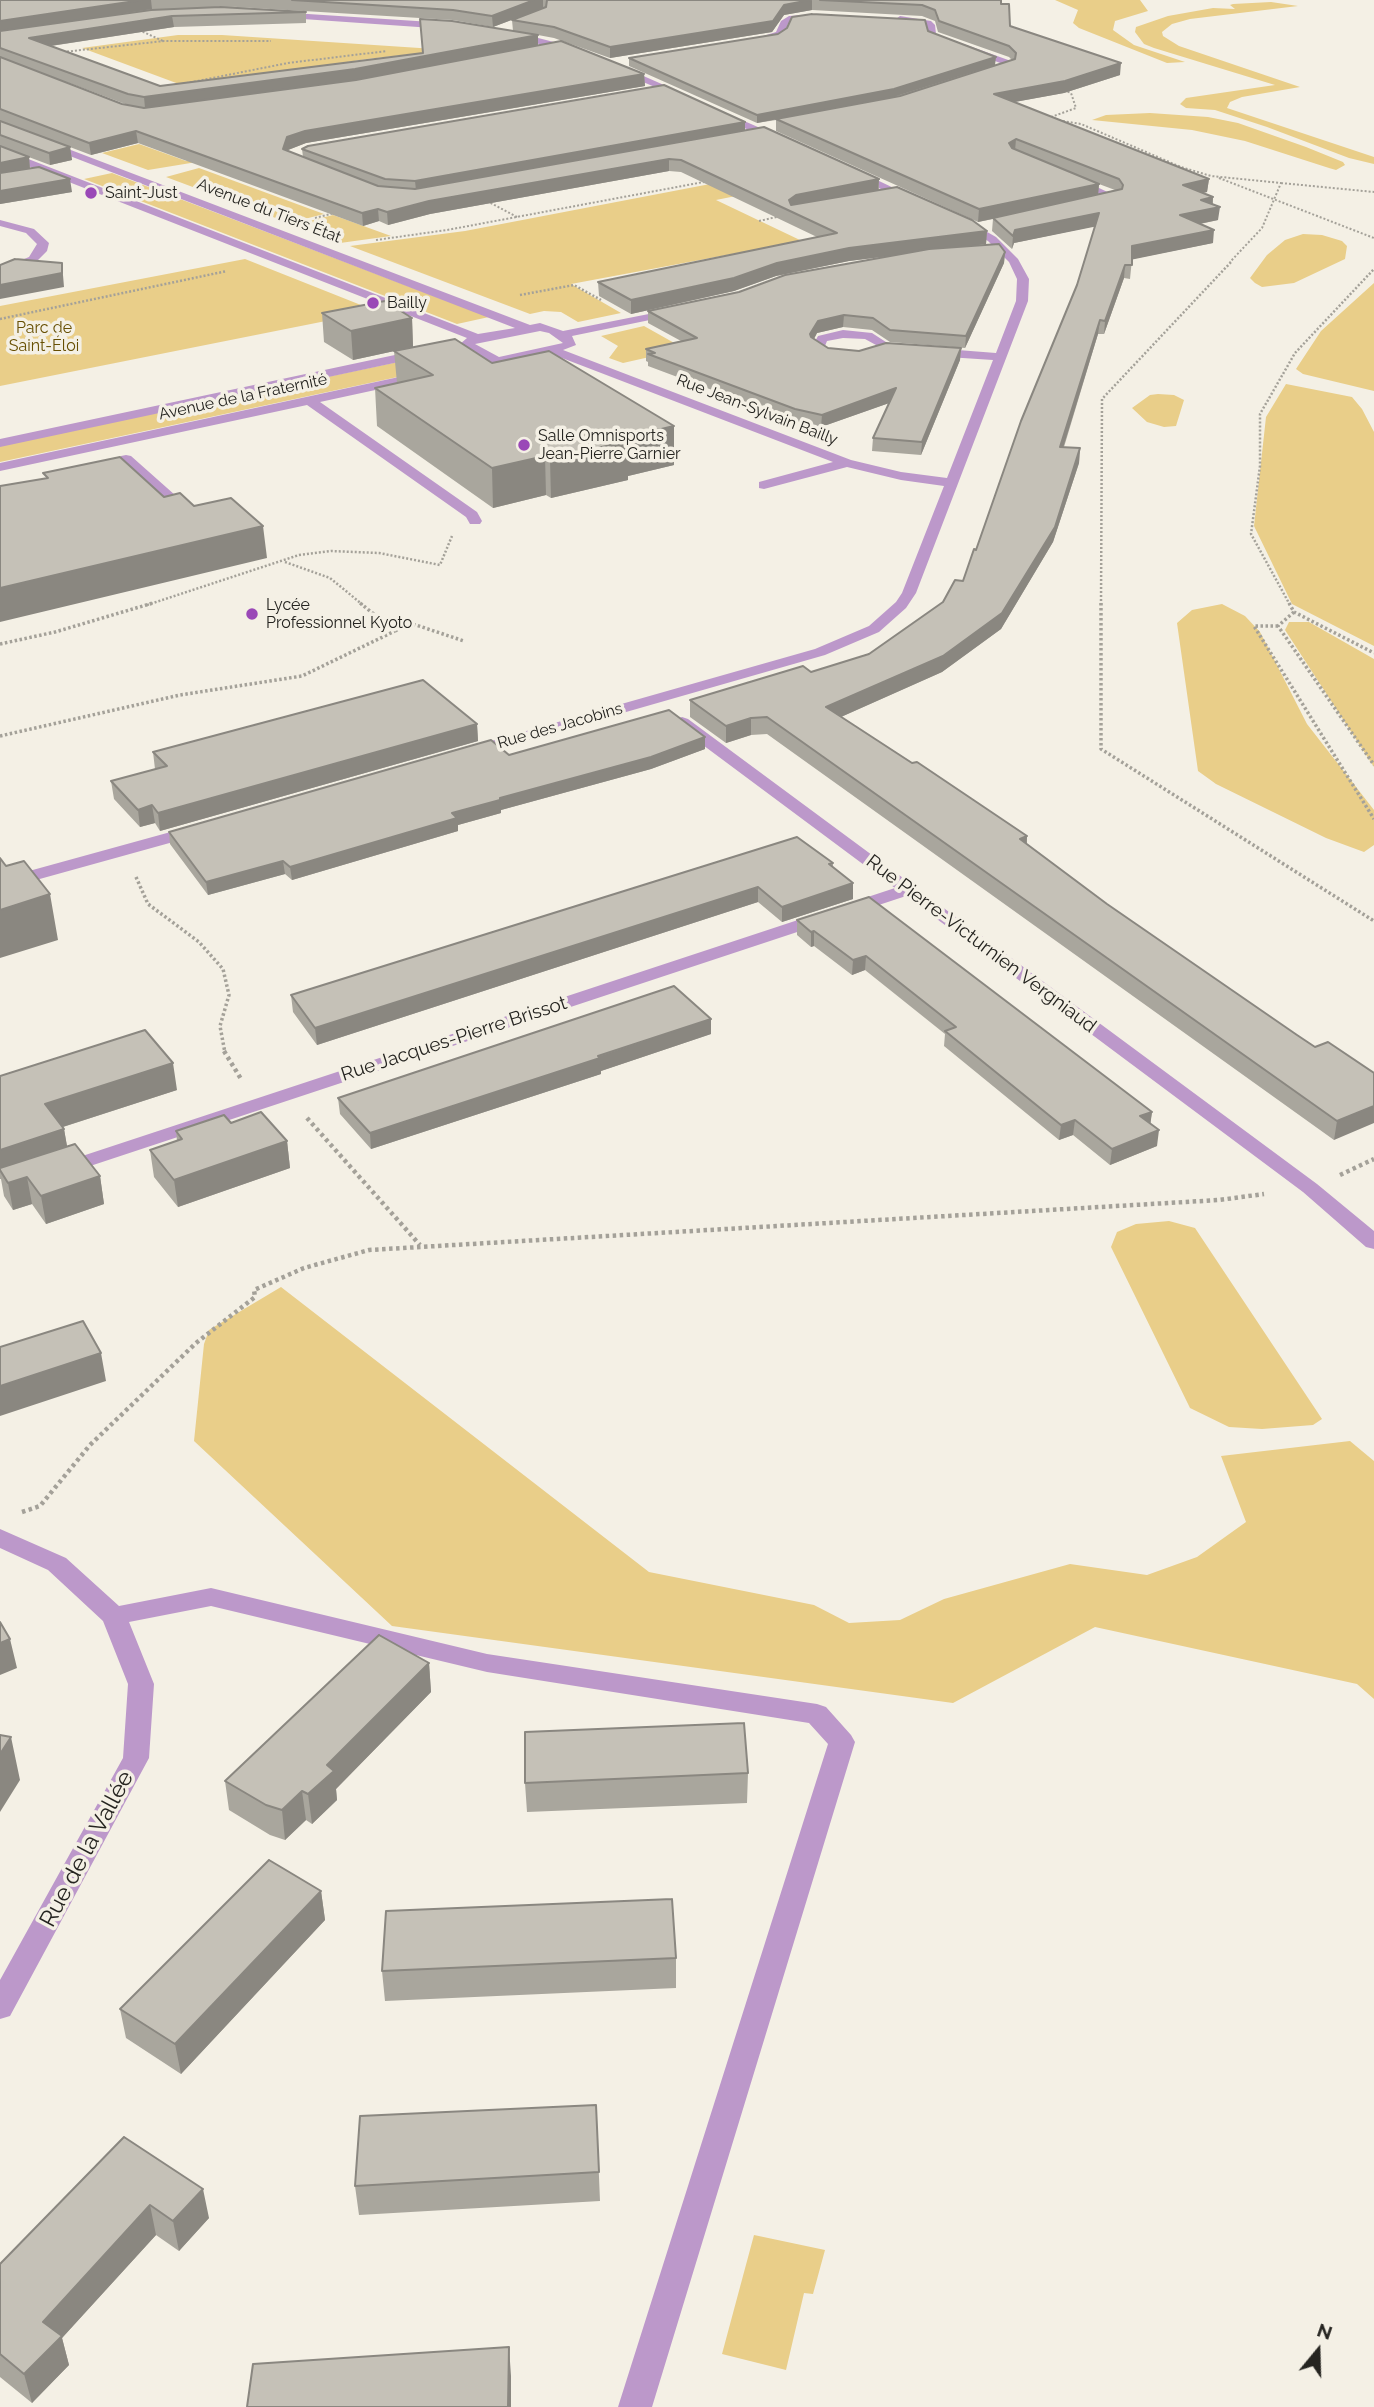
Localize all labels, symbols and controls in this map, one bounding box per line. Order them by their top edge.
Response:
street label: Avenue du Tiers État [194,175,344,247]
place label: Saint-Just [105,183,178,203]
marker: Saint-Just [83,185,99,201]
place label: Bailly [387,293,427,313]
marker: Bailly [365,295,381,311]
park label: Parc de Saint-Éloi [9,318,79,356]
street label: Avenue de la Fraternité [157,370,329,424]
street label: Rue Jean-Sylvain Bailly [674,370,840,450]
place label: Salle Omnisports Jean-Pierre Garnier [538,426,681,464]
marker: Salle Omnisports Jean-Pierre Garnier [516,437,532,453]
place label: Lycée Professionnel Kyoto [266,595,412,633]
marker: Lycée Professionnel Kyoto [244,606,260,622]
street label: Rue des Jacobins [495,699,625,753]
street label: Rue Pierre-Victurnien Vergniaud [862,850,1100,1038]
street label: Rue Jacques-Pierre Brissot [338,992,570,1086]
street label: Rue de la Vallée [34,1766,140,1932]
north arrow [1283,2316,1353,2386]
text: N [1314,2318,1335,2344]

